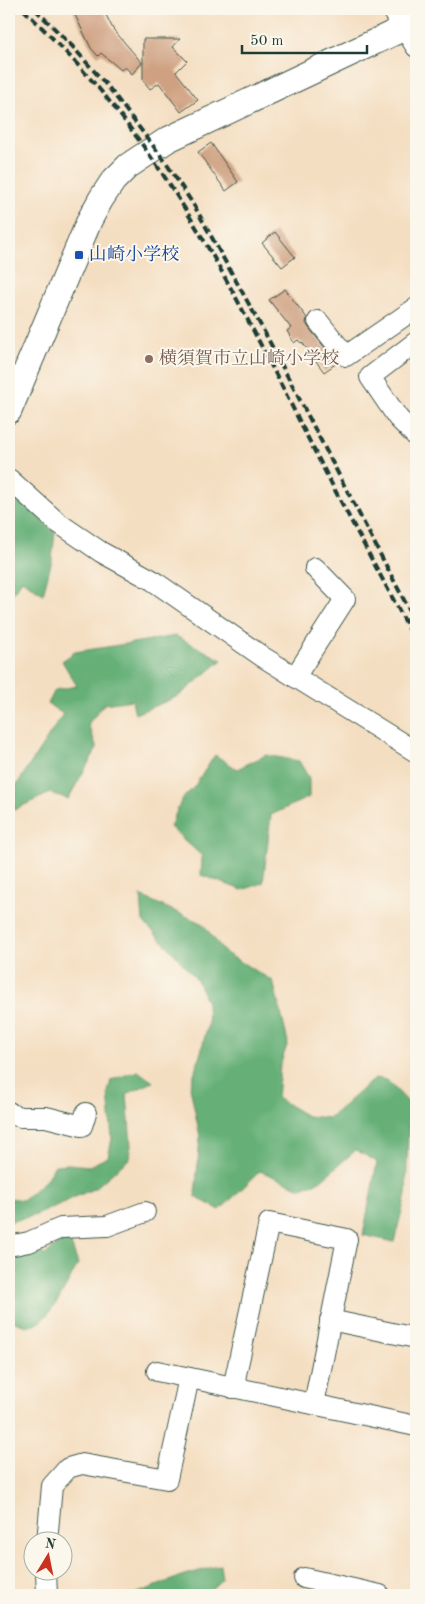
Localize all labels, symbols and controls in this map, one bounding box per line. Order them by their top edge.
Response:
scale bar [242,22,368,54]
text: 50 m [250,34,284,49]
place label: 山崎小学校 [89,244,179,264]
marker: 山崎小学校 [73,249,85,261]
place label: 横須賀市立山崎小学校 [159,348,339,368]
marker: 横須賀市立山崎小学校 [143,353,155,365]
north arrow [22,1532,72,1582]
text: N [44,1536,57,1552]

